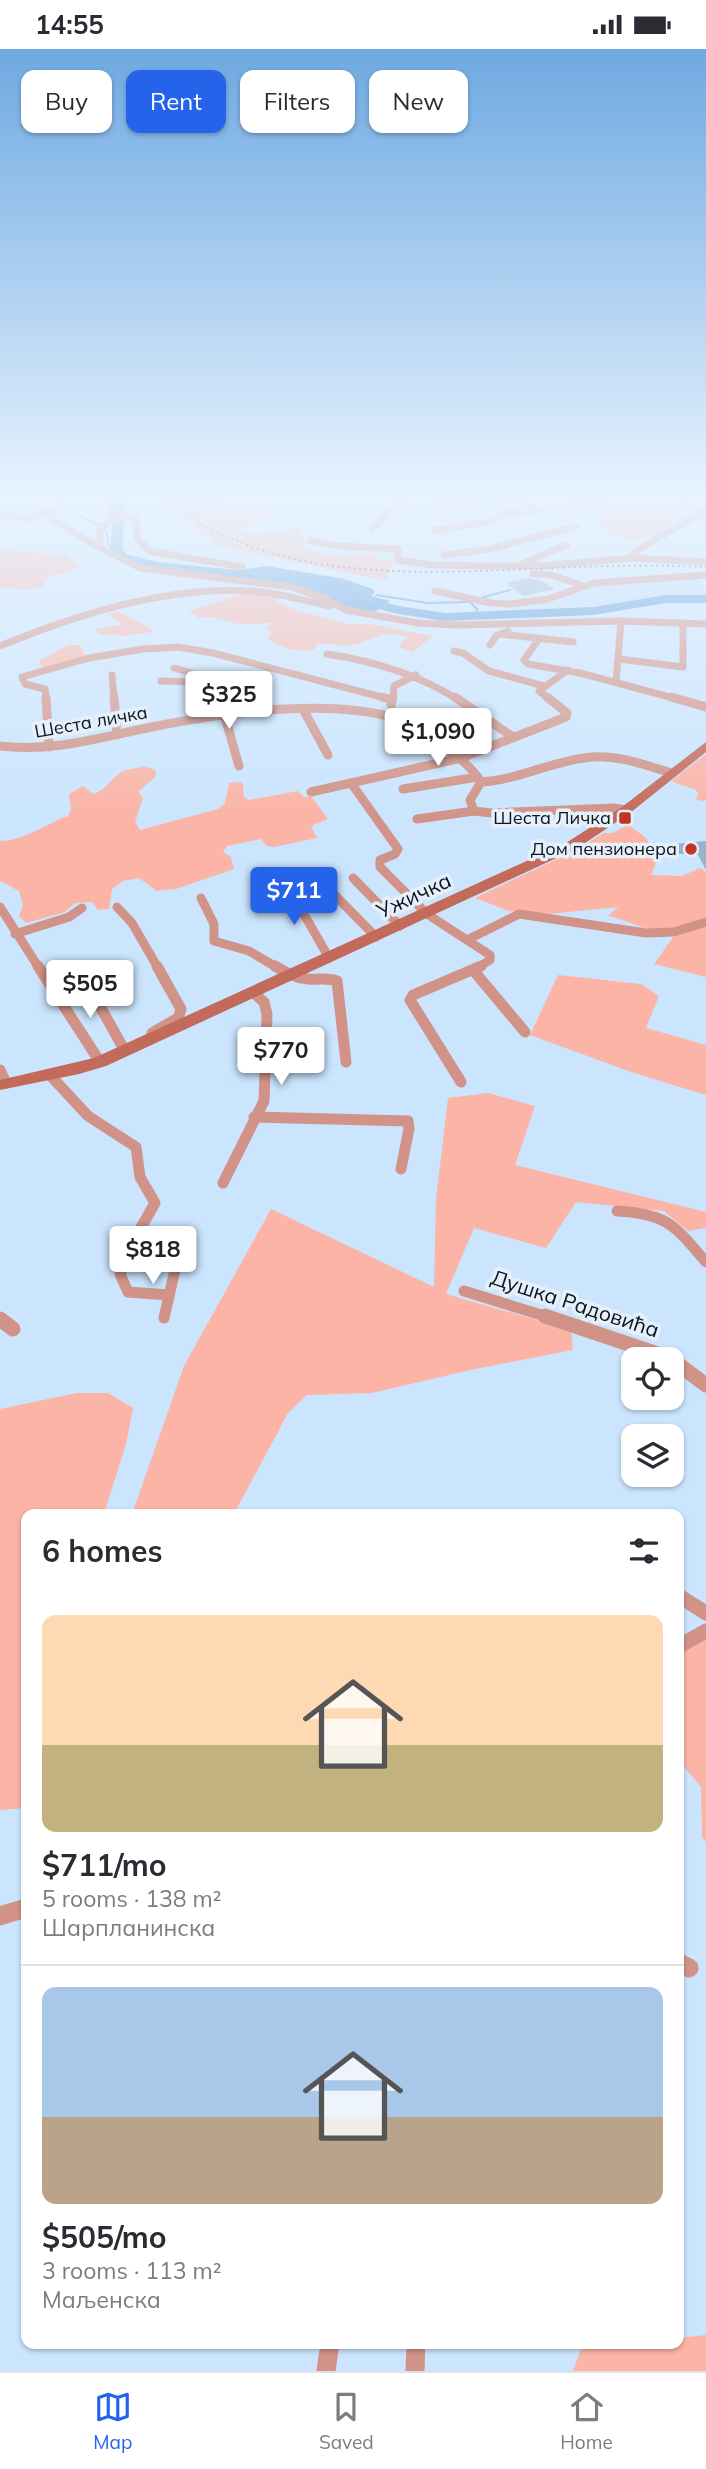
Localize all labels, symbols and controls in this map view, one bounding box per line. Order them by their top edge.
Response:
text: 14:55 [35,8,104,41]
chip: Buy [21,70,112,133]
chip: Rent [126,70,226,133]
chip: Filters [240,70,355,133]
chip: New [369,70,468,133]
pin: $325 [188,671,270,731]
text: $325 [201,679,257,708]
street label: Шеста личка [33,700,149,743]
pin: $1,090 [381,709,495,768]
text: $1,090 [401,716,475,745]
place label: Шеста Личка [493,806,611,829]
marker: Шеста Личка [617,810,633,826]
place label: Дом пензионера [531,837,677,860]
marker: Дом пензионера [683,841,699,857]
pin: $711 [253,867,335,927]
street label: Ужичка [371,867,455,924]
text: $711 [266,875,322,904]
pin: $505 [49,961,131,1020]
text: $505 [62,968,118,997]
pin: $770 [240,1027,322,1087]
text: $770 [253,1035,309,1064]
pin: $818 [112,1227,194,1286]
text: $818 [125,1234,181,1263]
street label: Душка Радовића [488,1264,663,1342]
map controls [621,1347,684,1487]
button: locate [621,1347,684,1410]
button: layers [621,1424,684,1487]
text: 6 homes [42,1532,163,1570]
icon: filters [625,1532,663,1570]
icon: home [290,1661,416,1787]
text: $711/mo [42,1846,166,1884]
text: 5 rooms · 138 m² [42,1884,222,1913]
text: Шарпланинска [42,1913,215,1942]
icon: home [290,2033,416,2159]
text: $505/mo [42,2218,166,2256]
text: 3 rooms · 113 m² [42,2256,222,2285]
text: Маљенска [42,2285,161,2314]
tab: Map [93,2388,132,2454]
tab: Saved [319,2388,374,2454]
tab: Home [560,2388,613,2454]

